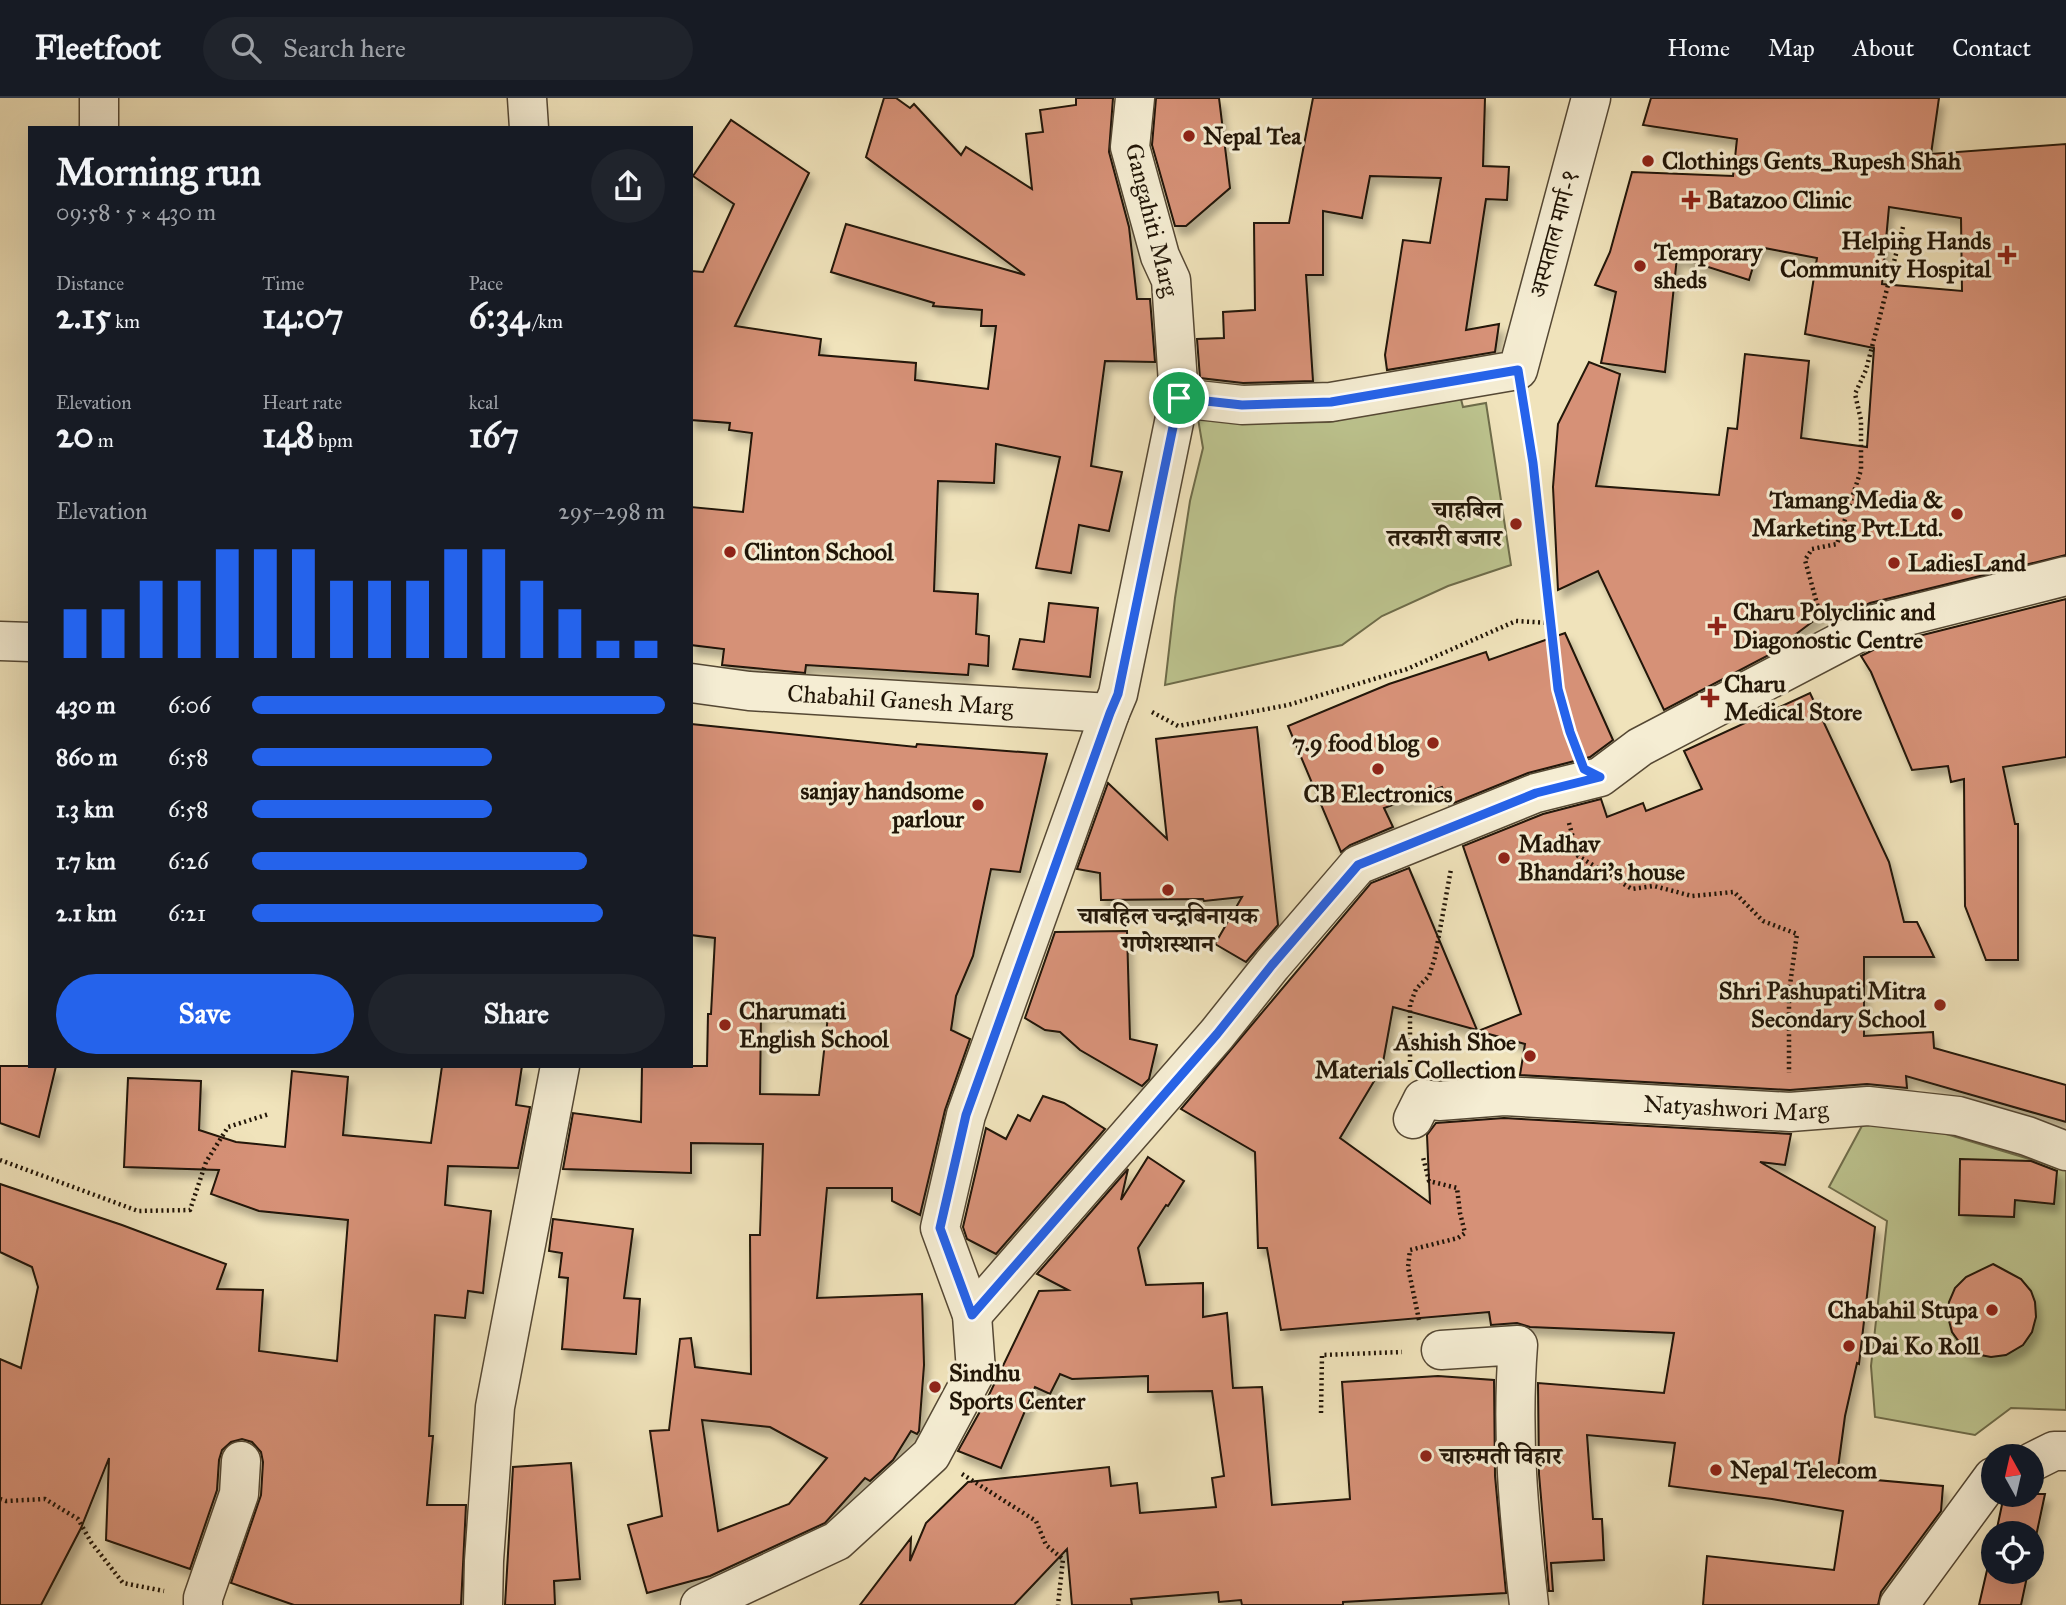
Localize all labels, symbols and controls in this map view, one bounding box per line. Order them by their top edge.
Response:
search box [203,17,693,80]
text: Fleetfoot [35,28,161,68]
icon: search [227,29,265,67]
text: Search here [283,32,406,64]
text: Home [1667,33,1730,63]
text: Map [1768,33,1815,63]
text: About [1853,33,1914,63]
text: Contact [1952,33,2031,63]
place label: Nepal Tea [1203,121,1302,151]
marker: Nepal Tea [1181,128,1197,144]
street label: Gangahiti Marg [1118,140,1186,301]
place label: Clothings Gents_Rupesh Shah [1662,146,1962,176]
text: Morning run [56,149,261,195]
button: share [591,149,665,223]
marker: Clothings Gents_Rupesh Shah [1640,153,1656,169]
street label: अस्पताल मार्ग-१ [1523,167,1585,301]
place label: Batazoo Clinic [1707,185,1852,215]
marker: Batazoo Clinic [1681,190,1701,210]
text: 09:58 · 5 × 430 m [56,198,216,226]
place label: Helping Hands Community Hospital [1780,226,1991,284]
place label: Temporary sheds [1653,237,1764,295]
marker: Helping Hands Community Hospital [1997,245,2017,265]
marker: Temporary sheds [1632,258,1648,274]
text: Distance [56,272,124,295]
text: Time [262,272,304,295]
text: Pace [469,272,503,295]
text: 2.15 [56,295,111,338]
text: 14:07 [262,295,344,338]
text: 6:34 [469,295,529,338]
text: km [111,310,140,333]
text: /km [529,310,563,333]
pin [1149,368,1209,428]
icon: arrive [1160,379,1198,417]
text: Elevation [56,391,131,414]
text: Heart rate [262,391,342,414]
text: kcal [469,391,499,414]
text: 20 [56,414,94,457]
text: 148 [262,414,314,457]
text: 167 [469,414,519,457]
text: m [94,429,114,452]
text: bpm [314,429,353,452]
place label: Tamang Media & Marketing Pvt.Ltd. [1752,485,1943,543]
place label: चाहबिल तरकारी बजार [1385,495,1504,553]
text: Elevation [56,497,147,525]
text: 295–298 m [558,497,665,525]
marker: Tamang Media & Marketing Pvt.Ltd. [1949,506,1965,522]
marker: चाहबिल तरकारी बजार [1508,516,1524,532]
place label: Clinton School [744,537,894,567]
marker: Clinton School [722,544,738,560]
place label: LadiesLand [1908,548,2027,578]
marker: LadiesLand [1886,555,1902,571]
place label: Charu Polyclinic and Diagonostic Centre [1733,597,1937,655]
marker: Charu Polyclinic and Diagonostic Centre [1707,616,1727,636]
place label: Charu Medical Store [1724,669,1862,727]
street label: Chabahil Ganesh Marg [786,678,1015,722]
marker: Charu Medical Store [1702,690,1718,706]
text: 430 m [56,691,116,719]
text: 6:06 [168,691,211,719]
place label: 7.9 food blog [1292,728,1420,758]
marker: 7.9 food blog [1425,735,1441,751]
text: 860 m [56,743,118,771]
text: 6:58 [168,743,209,771]
marker: CB Electronics [1370,761,1386,777]
place label: sanjay handsome parlour [800,776,965,834]
place label: CB Electronics [1303,779,1453,809]
text: 1.3 km [56,795,114,823]
text: 6:58 [168,795,209,823]
marker: sanjay handsome parlour [970,797,986,813]
place label: Madhav Bhandari's house [1518,829,1685,887]
text: 1.7 km [56,847,116,875]
text: 6:26 [168,847,209,875]
marker: Madhav Bhandari's house [1496,850,1512,866]
marker: चाबहिल चन्द्रबिनायक गणेशस्थान [1160,882,1176,898]
text: 2.1 km [56,899,117,927]
text: 6:21 [168,899,206,927]
place label: चाबहिल चन्द्रबिनायक गणेशस्थान [1076,901,1260,959]
button: Save [56,974,354,1054]
button: Share [368,974,665,1054]
place label: Shri Pashupati Mitra Secondary School [1719,976,1927,1034]
place label: Charumati English School [739,996,889,1054]
marker: Shri Pashupati Mitra Secondary School [1932,997,1948,1013]
marker: Charumati English School [717,1017,733,1033]
place label: Ashish Shoe Materials Collection [1315,1027,1516,1085]
marker: Ashish Shoe Materials Collection [1522,1048,1538,1064]
street label: Natyashwori Marg [1643,1089,1830,1127]
place label: Chabahil Stupa [1828,1295,1979,1325]
marker: Chabahil Stupa [1984,1302,2000,1318]
place label: Dai Ko Roll [1863,1331,1980,1361]
marker: Dai Ko Roll [1841,1338,1857,1354]
place label: Sindhu Sports Center [949,1358,1086,1416]
marker: Sindhu Sports Center [927,1379,943,1395]
place label: चारुमती विहार [1438,1441,1564,1471]
north arrow [1981,1444,2044,1507]
map controls [1981,1444,2044,1584]
marker: चारुमती विहार [1418,1448,1434,1464]
place label: Nepal Telecom [1730,1455,1878,1485]
marker: Nepal Telecom [1708,1462,1724,1478]
button: locate [1981,1521,2044,1584]

